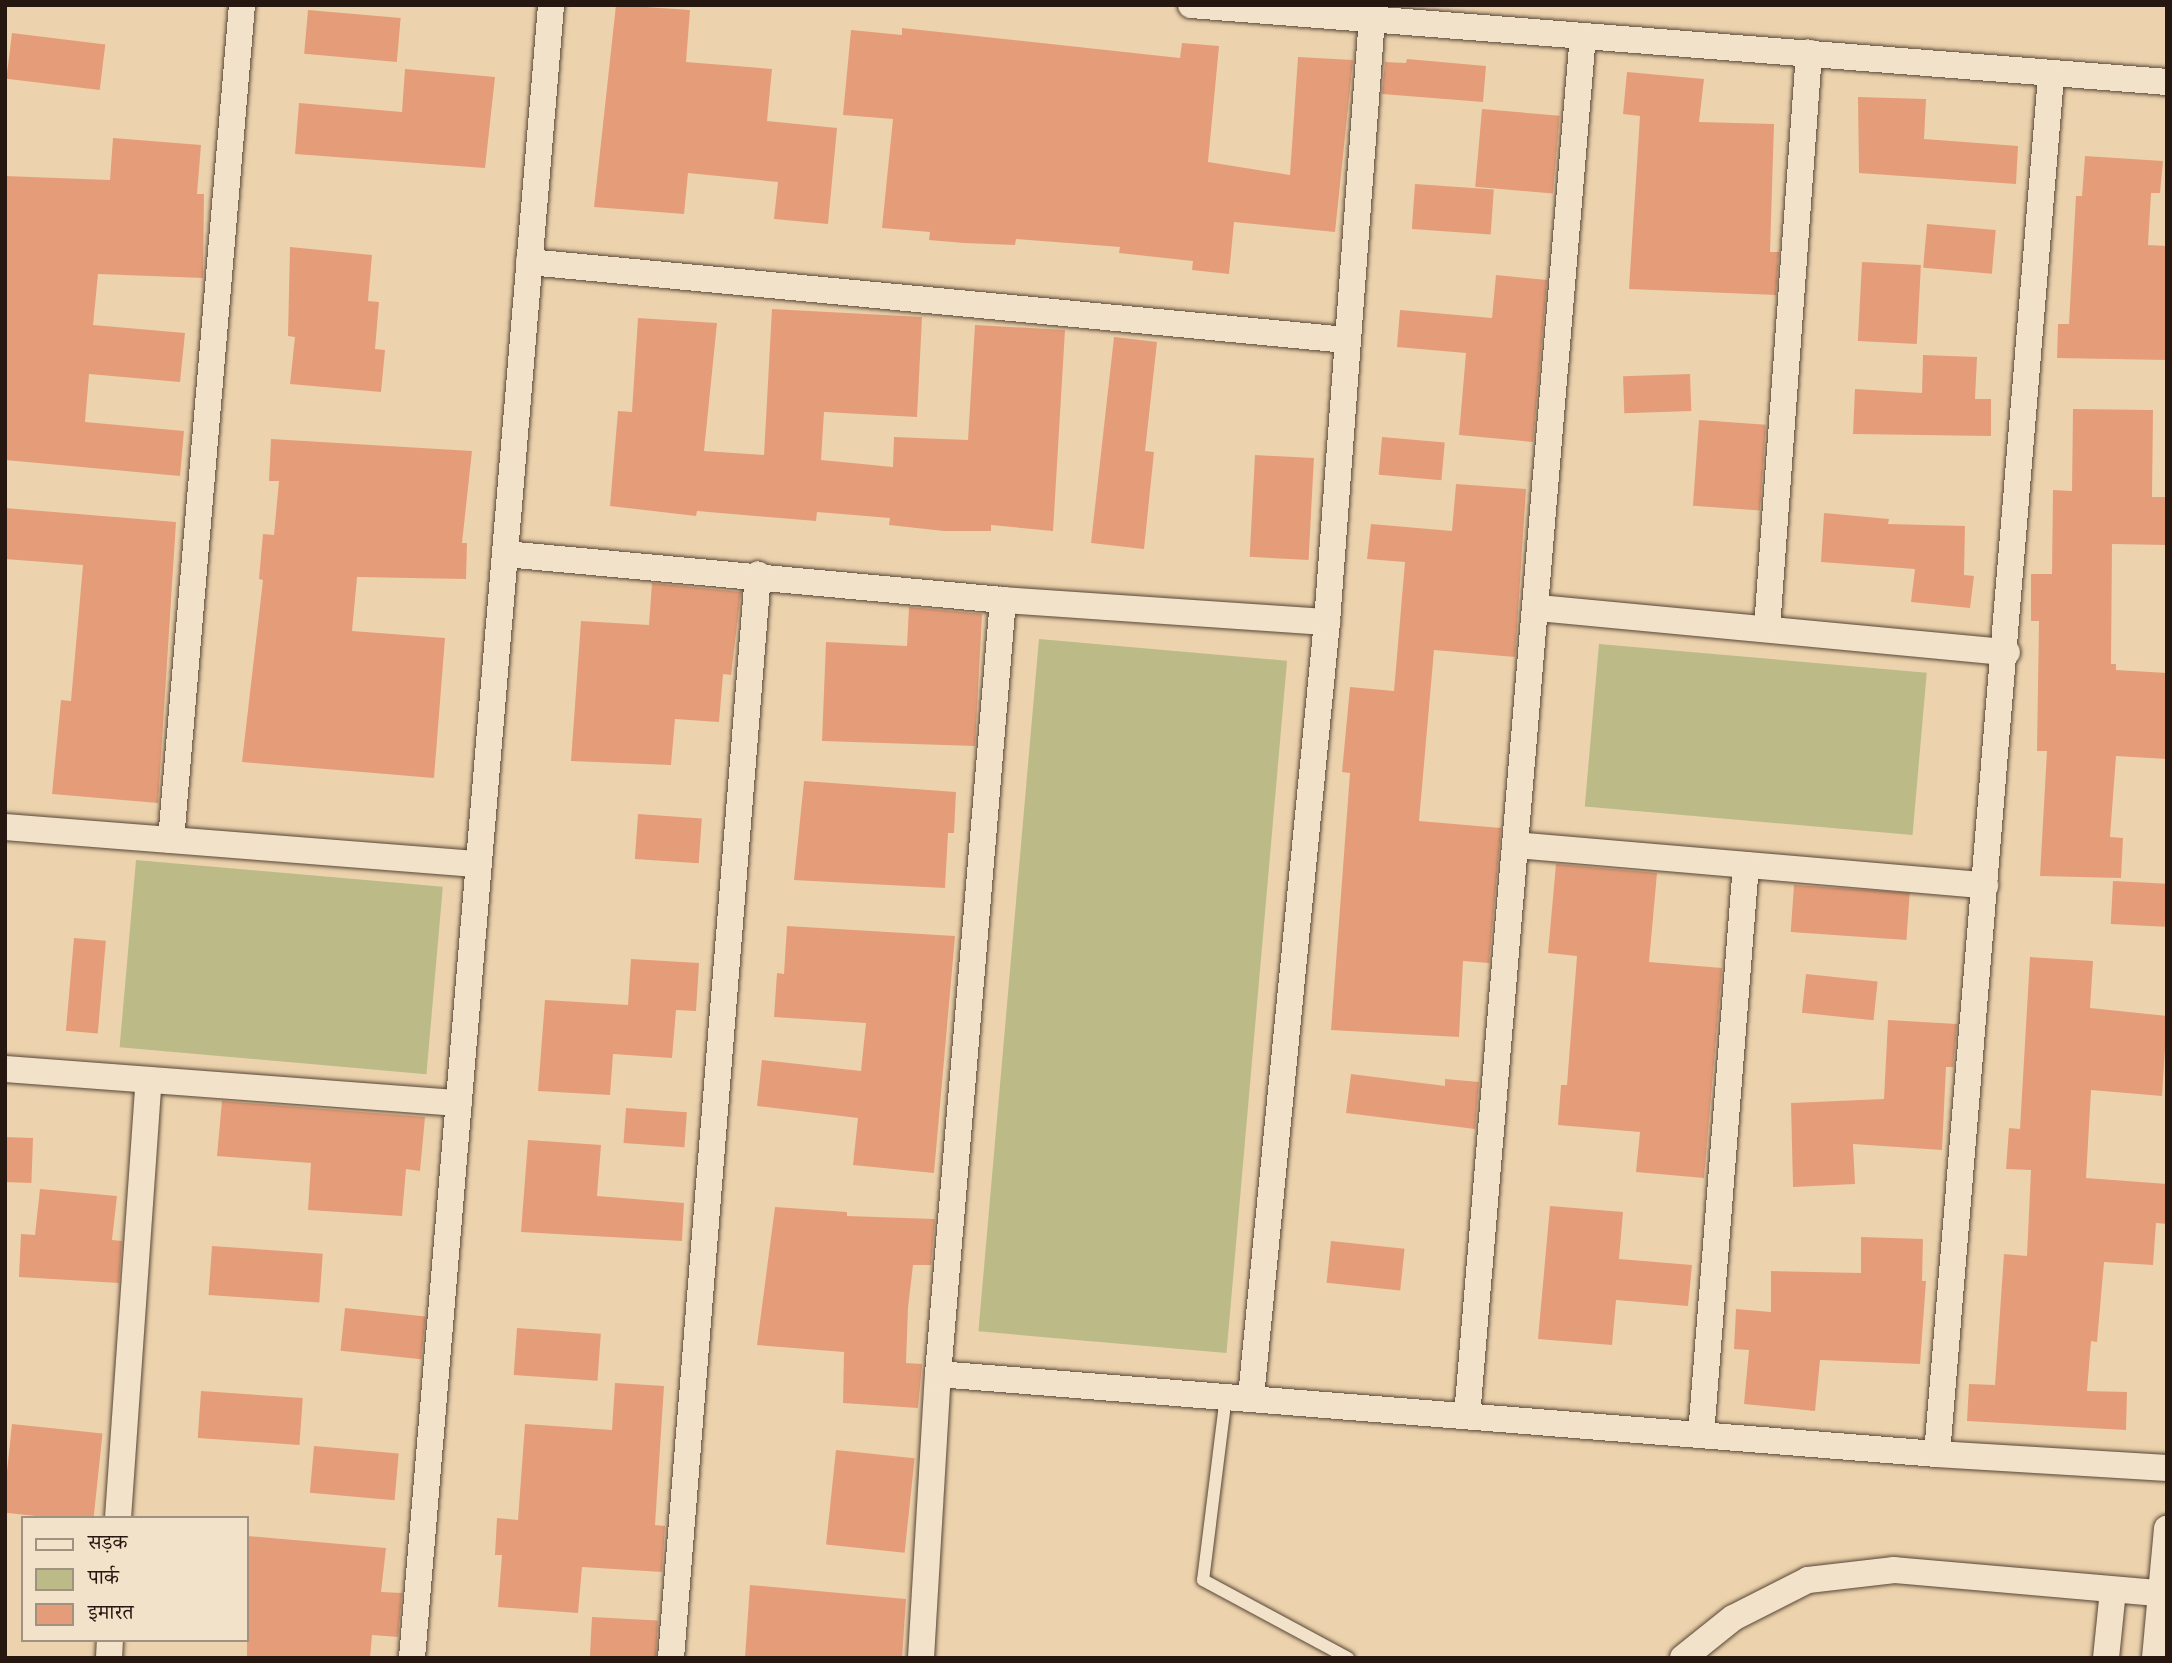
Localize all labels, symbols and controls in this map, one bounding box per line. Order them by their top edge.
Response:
legend [21,1516,248,1642]
text: सड़क [88,1528,127,1557]
text: पार्क [88,1563,119,1592]
text: इमारत [88,1598,134,1627]

